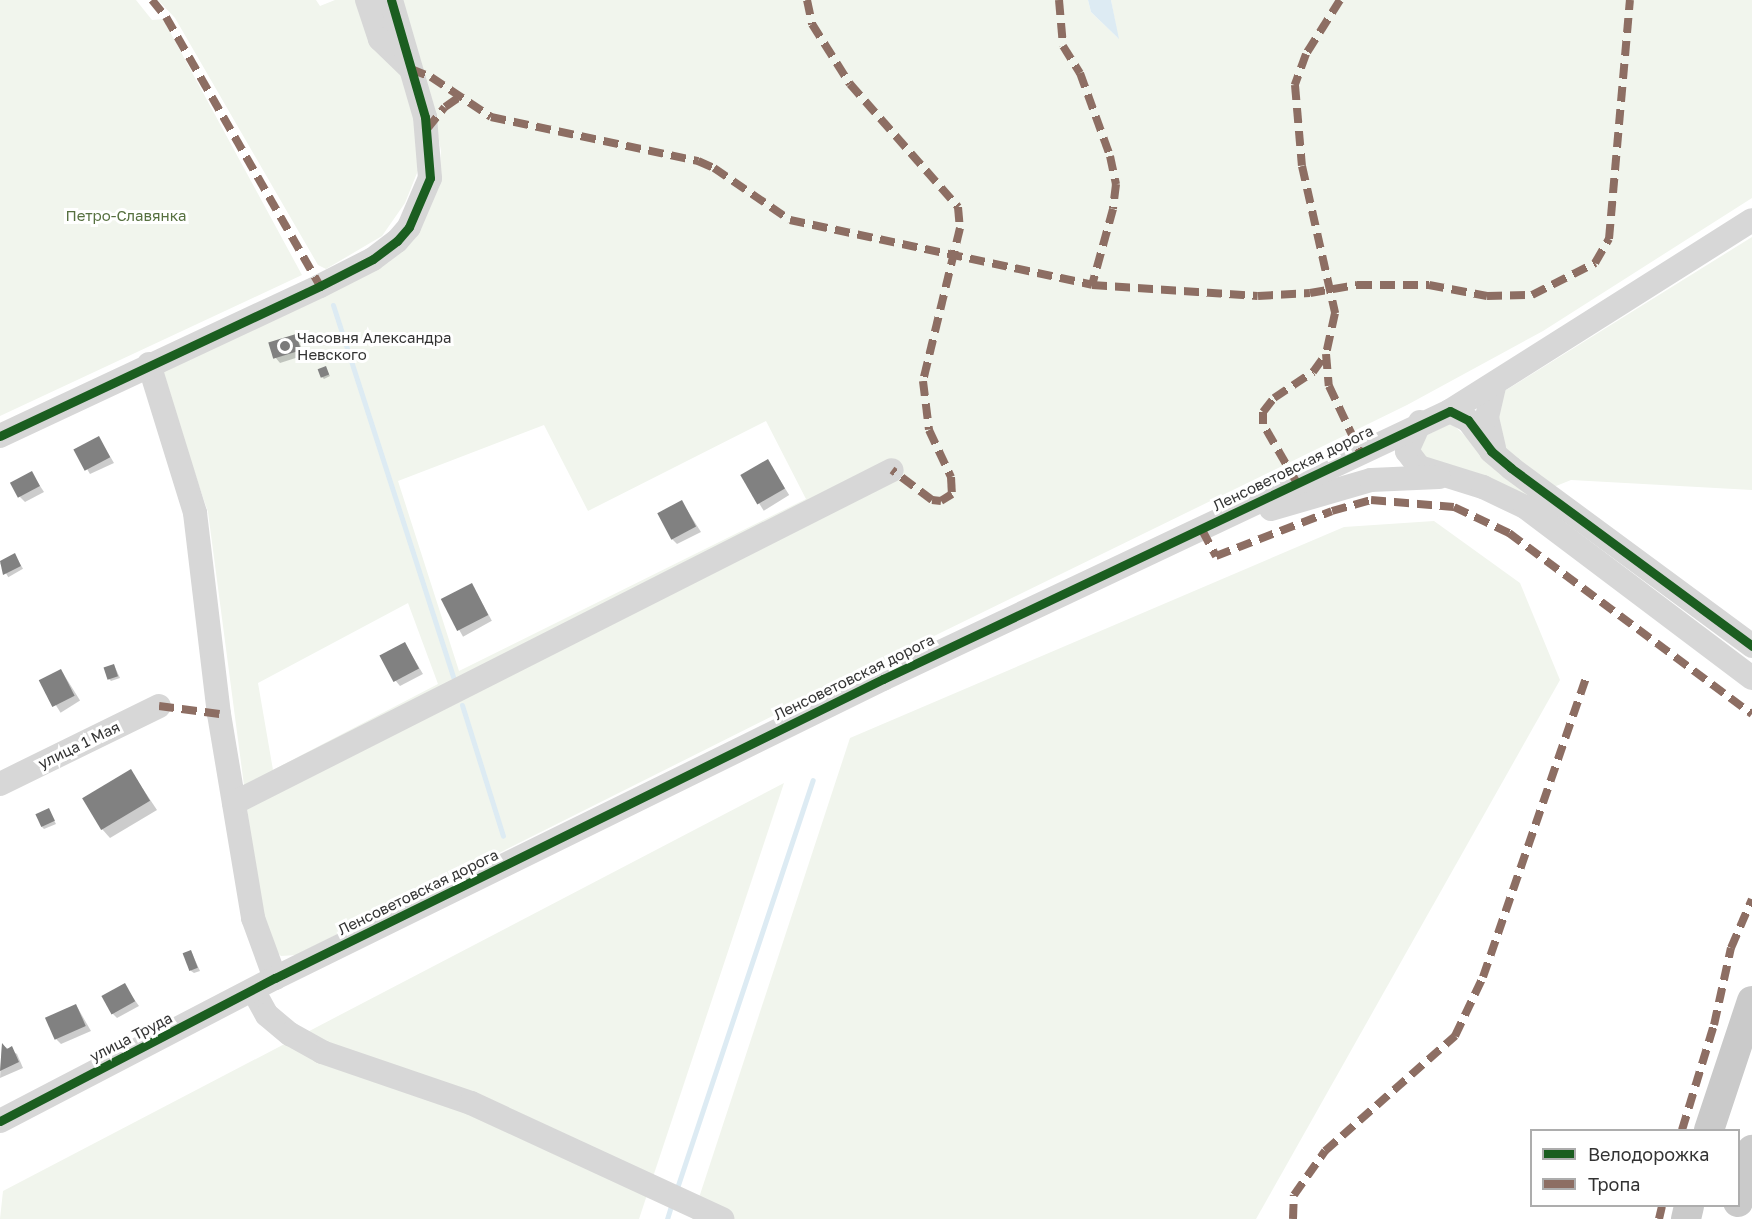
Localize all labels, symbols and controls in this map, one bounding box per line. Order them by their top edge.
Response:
park label: Петро-Славянка [65,207,187,225]
place label: Часовня Александра Невского [297,328,451,363]
marker: Часовня Александра Невского [278,339,292,353]
street label: Ленсоветовская дорога [1210,421,1376,515]
street label: Ленсоветовская дорога [771,630,937,724]
street label: улица 1 Мая [35,717,123,773]
street label: Ленсоветовская дорога [335,845,501,939]
street label: улица Труда [87,1009,175,1065]
legend [1530,1129,1740,1207]
text: Велодорожка [1588,1143,1709,1165]
text: Тропа [1588,1173,1640,1195]

